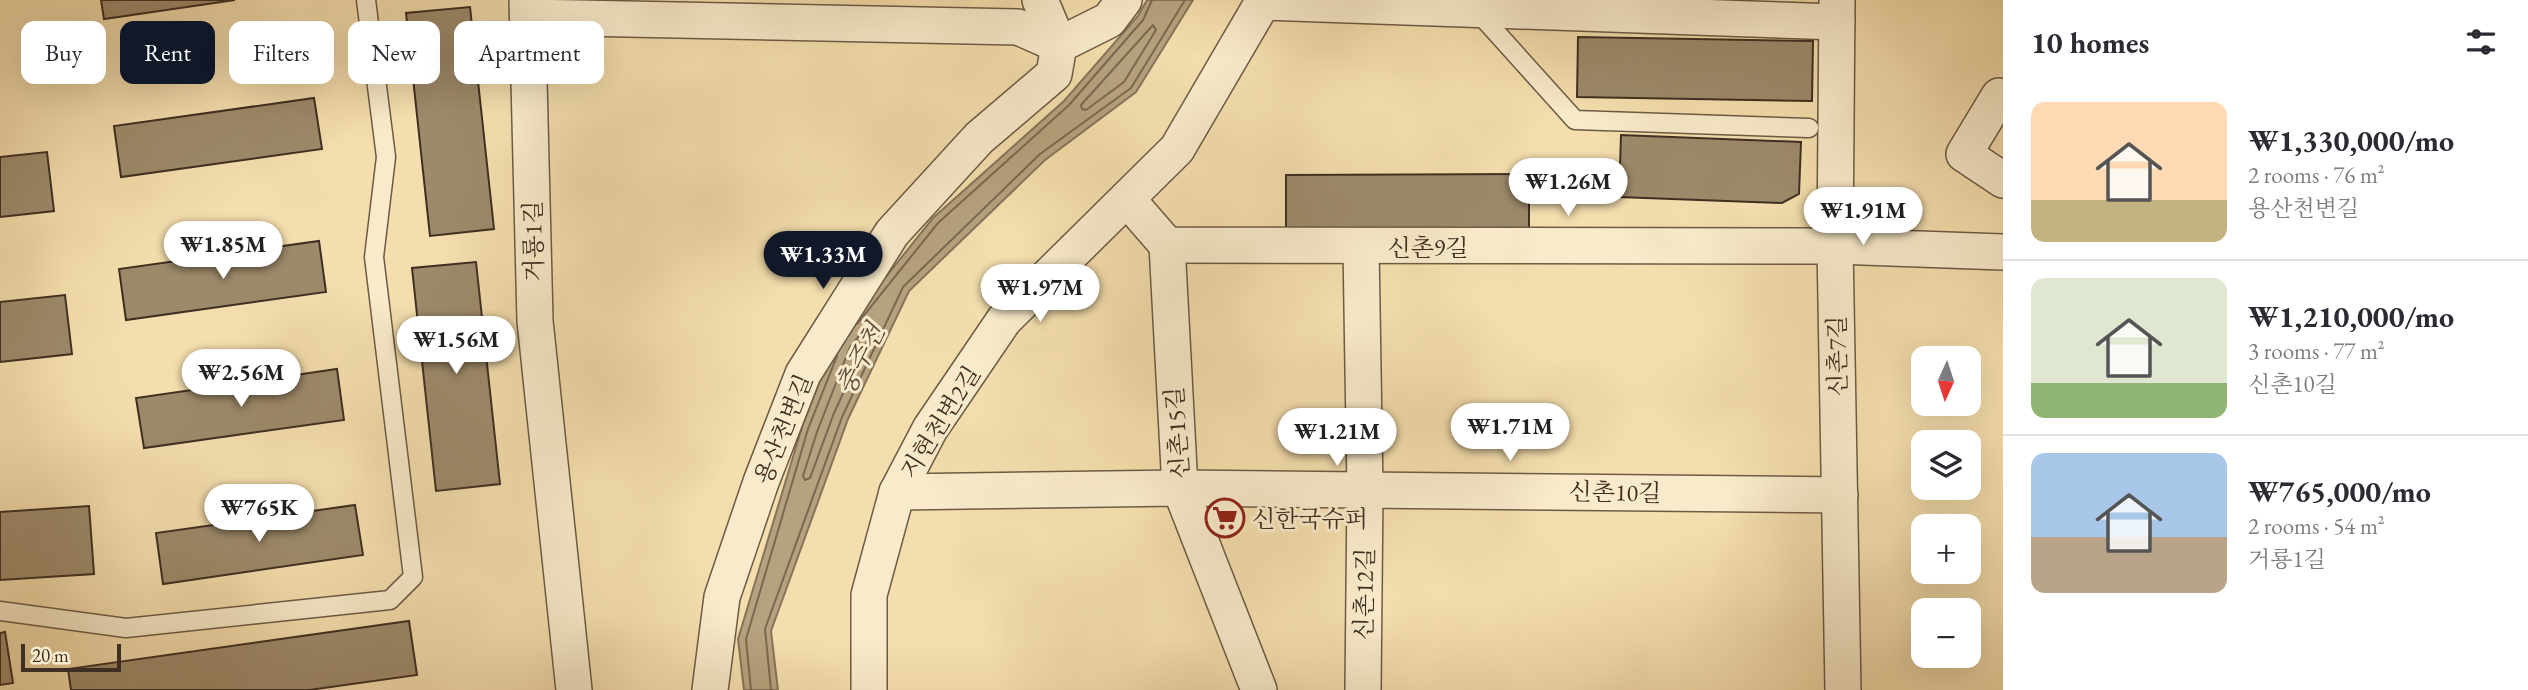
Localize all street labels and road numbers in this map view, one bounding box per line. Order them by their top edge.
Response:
street label: 거룡1길 [517,200,549,282]
street label: 신촌9길 [1387,232,1469,263]
street label: 신촌7길 [1821,315,1853,397]
street label: 지현천변2길 [893,360,987,484]
street label: 용산천변길 [747,369,819,489]
street label: 신촌15길 [1158,386,1196,480]
street label: 신촌10길 [1568,476,1662,508]
street label: 신촌12길 [1348,547,1380,641]

